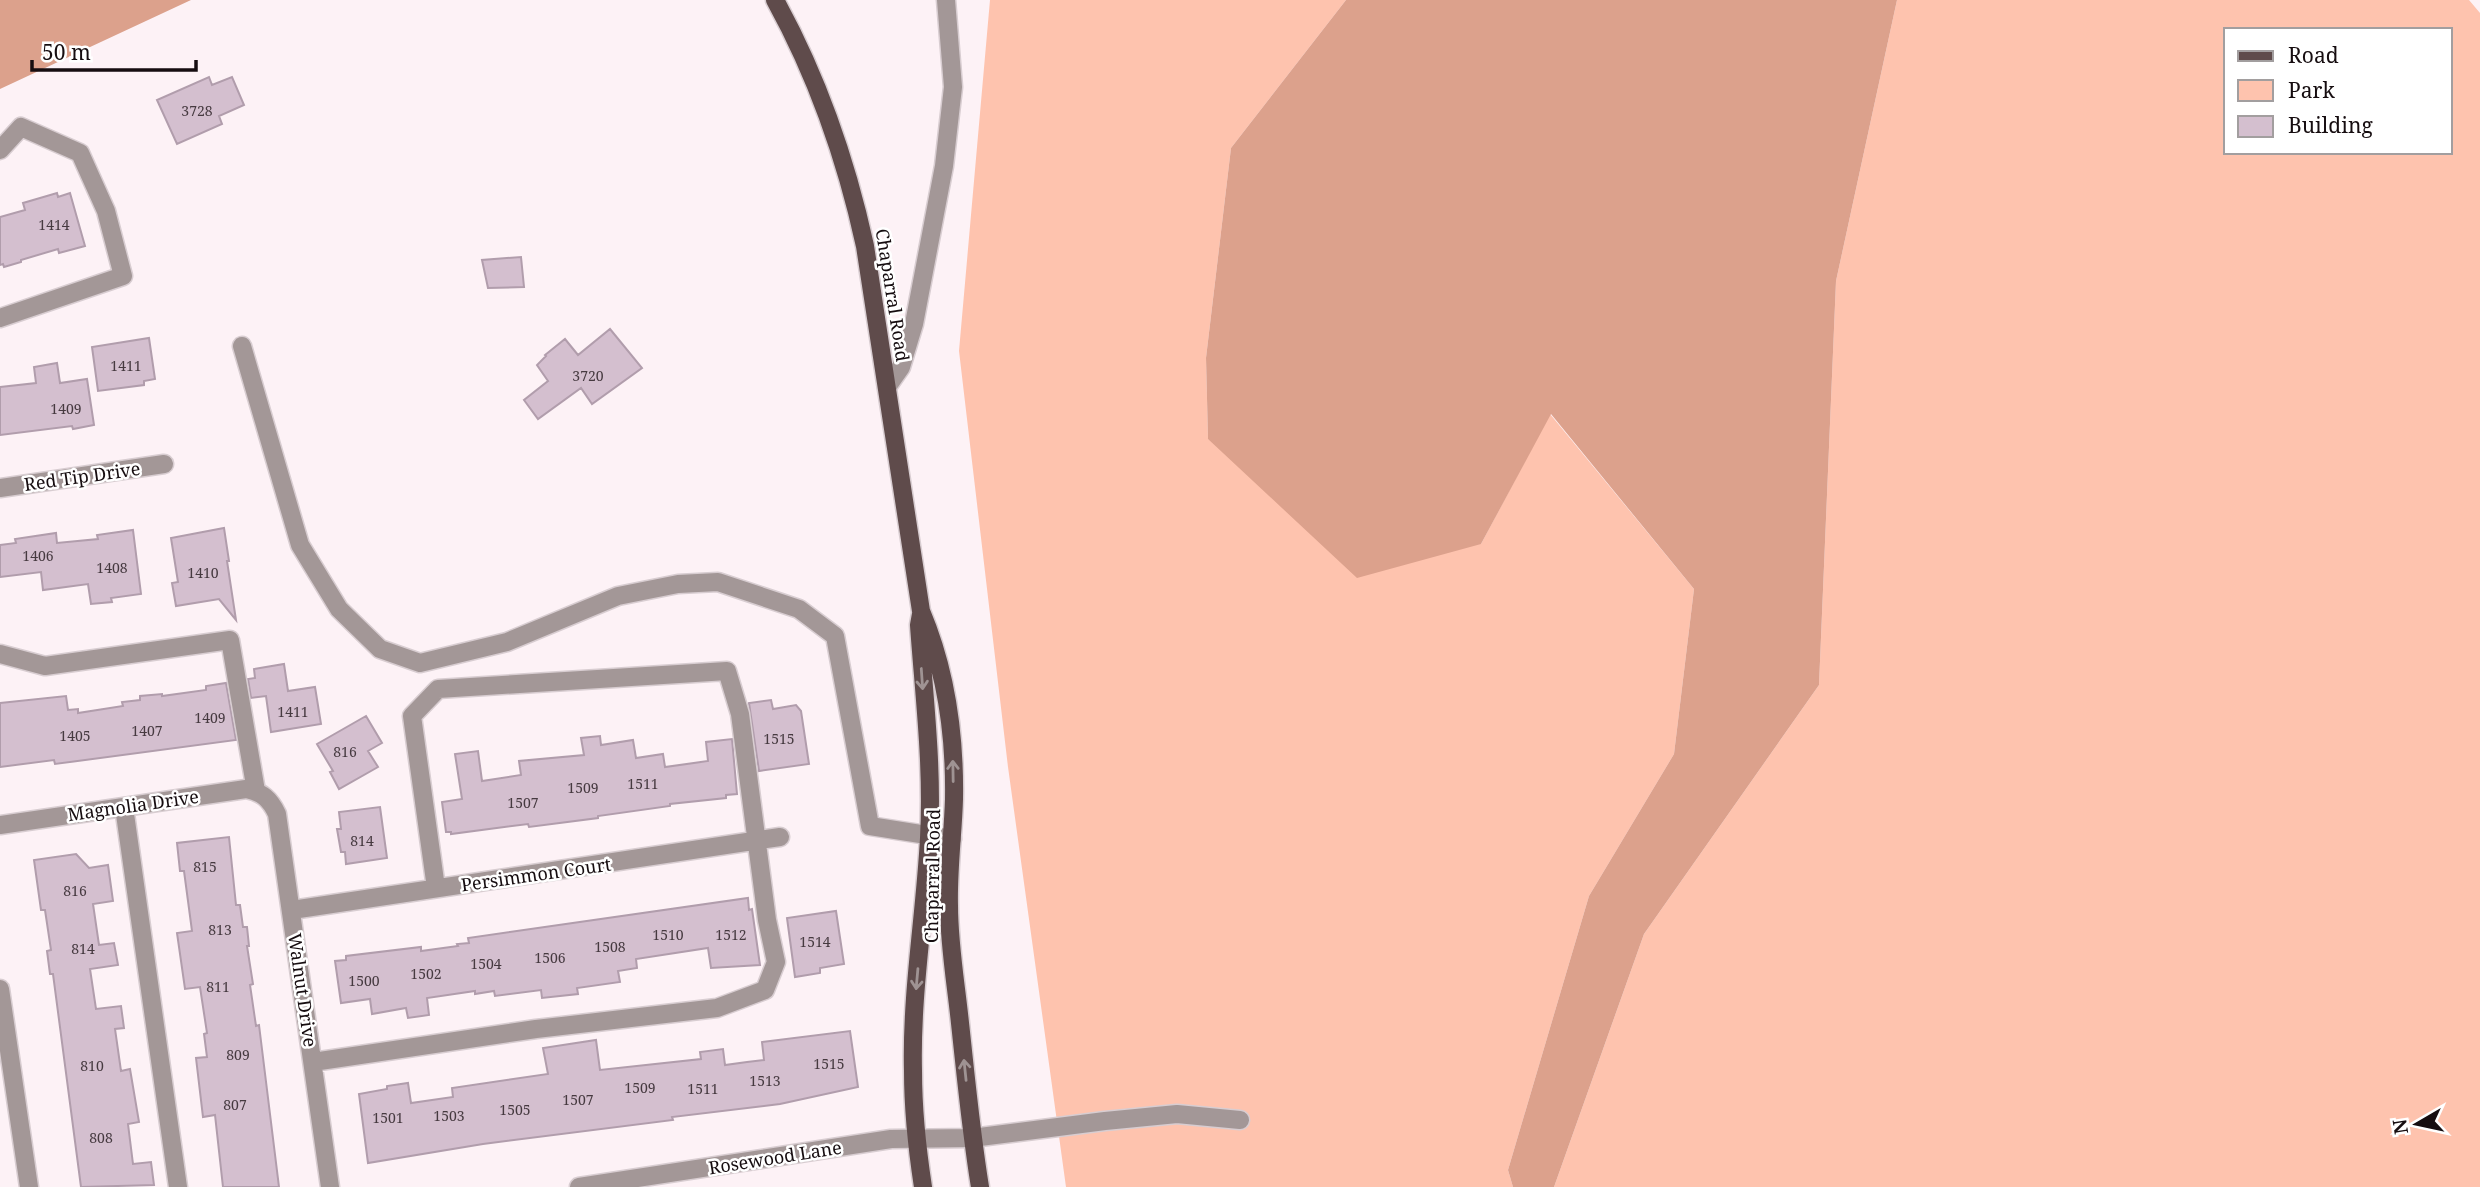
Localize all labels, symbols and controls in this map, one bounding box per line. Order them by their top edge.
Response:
scale bar [32,28,196,72]
legend [2224,28,2452,154]
text: 50 m [42,38,91,66]
text: Road [2288,41,2339,69]
text: Park [2288,76,2335,104]
house number: 3728 [181,101,213,120]
text: Building [2288,111,2373,139]
house number: 1414 [38,215,70,234]
street label: Chaparral Road [871,227,915,363]
house number: 1411 [110,356,142,375]
house number: 3720 [572,366,604,385]
house number: 1409 [50,399,82,418]
street label: Red Tip Drive [22,456,142,496]
house number: 1406 [22,546,54,565]
house number: 1408 [96,558,128,577]
house number: 1410 [187,563,219,582]
one-way arrow [916,667,929,690]
house number: 1411 [277,702,309,721]
house number: 1409 [194,708,226,727]
house number: 1407 [131,721,163,740]
house number: 1405 [59,726,91,745]
house number: 1515 [763,729,795,748]
house number: 816 [333,742,357,761]
one-way arrow [946,759,960,782]
house number: 1511 [627,774,659,793]
house number: 1509 [567,778,599,797]
street label: Magnolia Drive [66,784,200,826]
house number: 1507 [507,793,539,812]
street label: Chaparral Road [919,809,945,943]
house number: 814 [350,831,374,850]
street label: Persimmon Court [459,852,613,896]
house number: 815 [193,857,217,876]
house number: 816 [63,881,87,900]
house number: 813 [208,920,232,939]
house number: 1510 [652,925,684,944]
house number: 1512 [715,925,747,944]
street label: Walnut Drive [283,932,323,1048]
house number: 1514 [799,932,831,951]
house number: 1508 [594,937,626,956]
house number: 814 [71,939,95,958]
house number: 1506 [534,948,566,967]
house number: 1504 [470,954,502,973]
house number: 1502 [410,964,442,983]
one-way arrow [910,967,923,989]
house number: 1500 [348,971,380,990]
house number: 811 [206,977,230,996]
house number: 809 [226,1045,250,1064]
house number: 1515 [813,1054,845,1073]
house number: 810 [80,1056,104,1075]
one-way arrow [958,1060,971,1082]
house number: 1513 [749,1071,781,1090]
house number: 1509 [624,1078,656,1097]
house number: 1511 [687,1079,719,1098]
north arrow [2382,1089,2452,1159]
house number: 1507 [562,1090,594,1109]
house number: 807 [223,1095,247,1114]
house number: 1505 [499,1100,531,1119]
house number: 1503 [433,1106,465,1125]
house number: 1501 [372,1108,404,1127]
text: N [2386,1117,2414,1136]
house number: 808 [89,1128,113,1147]
street label: Rosewood Lane [707,1135,843,1179]

